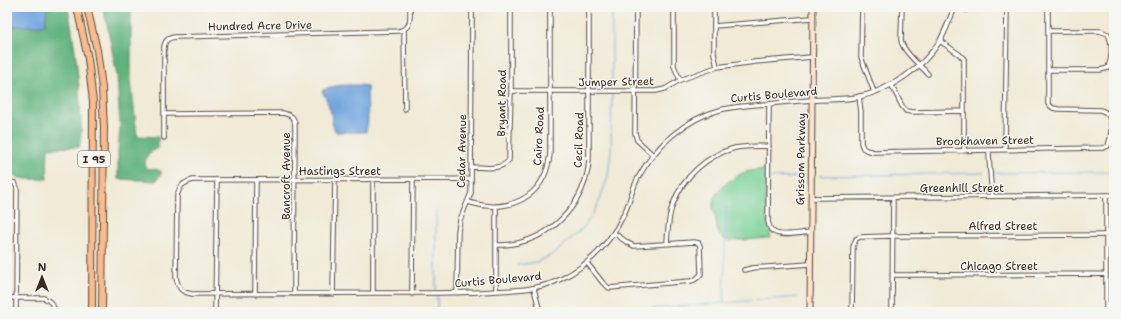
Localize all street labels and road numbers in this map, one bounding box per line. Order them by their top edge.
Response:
street label: Hundred Acre Drive [208,18,312,34]
street label: Bryant Road [494,69,510,137]
street label: Jumper Street [578,74,654,90]
street label: Curtis Boulevard [730,84,818,106]
street label: Cairo Road [530,106,548,166]
street label: Cecil Road [571,112,587,168]
street label: Grissom Parkway [793,113,809,205]
street label: Cedar Avenue [454,114,470,188]
street label: Bancroft Avenue [279,132,294,220]
street label: Brookhaven Street [936,133,1034,149]
road number: I 95 [78,151,110,167]
street label: Hastings Street [299,164,381,179]
street label: Greenhill Street [920,181,1004,196]
street label: Alfred Street [969,219,1038,234]
street label: Chicago Street [960,259,1038,274]
street label: Curtis Boulevard [454,269,542,291]

